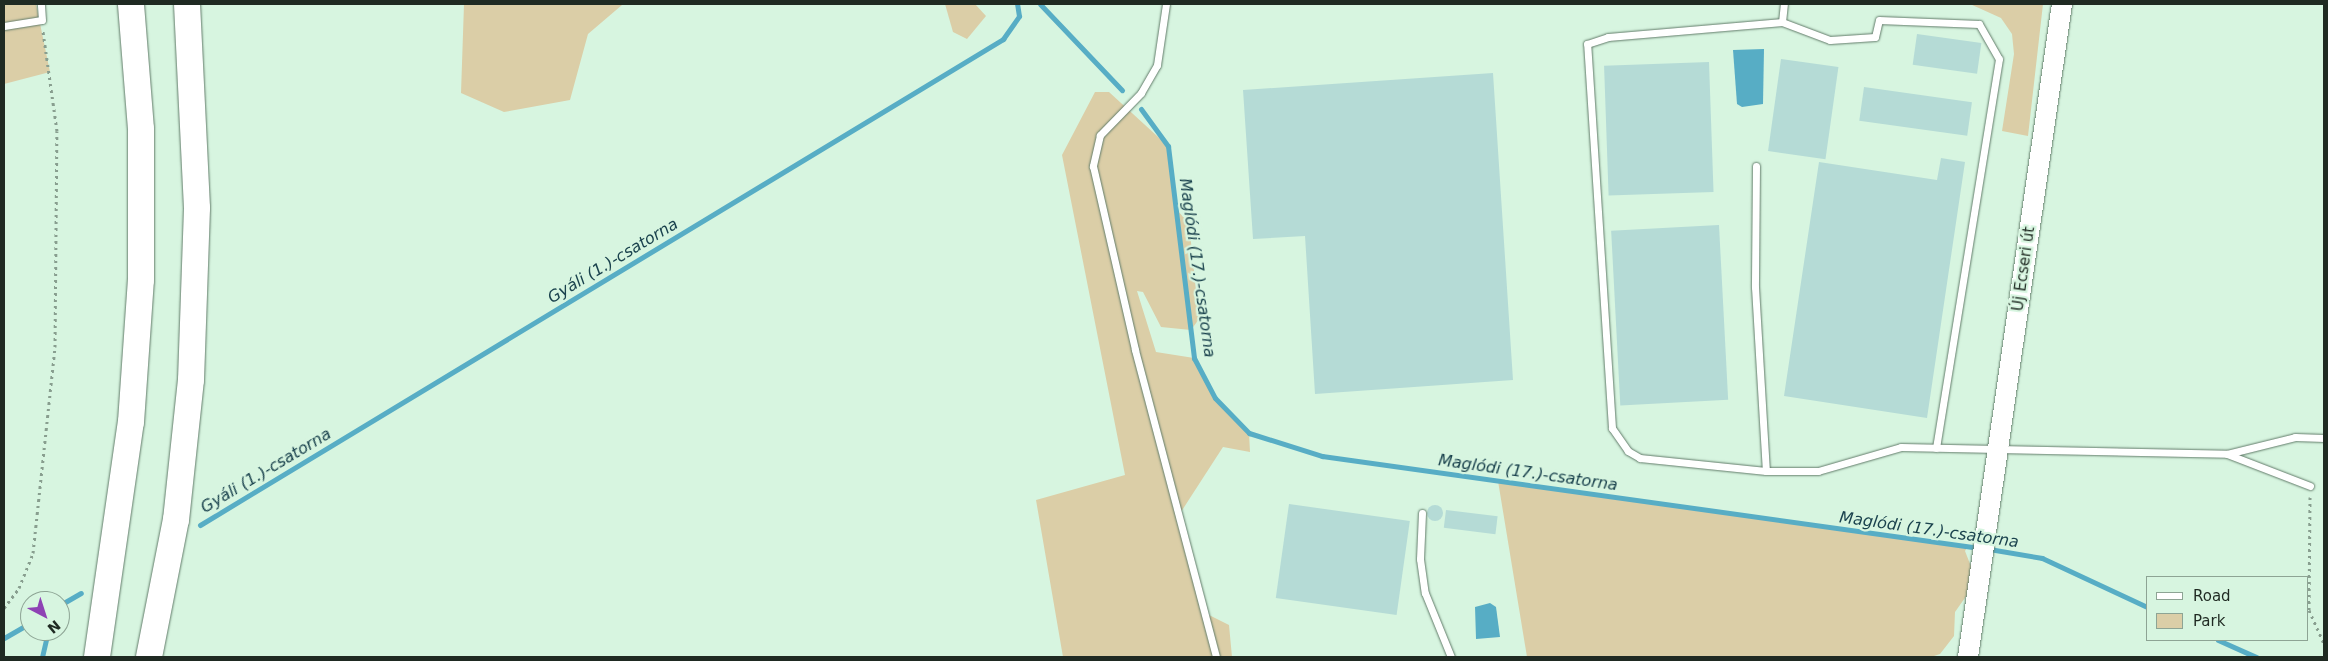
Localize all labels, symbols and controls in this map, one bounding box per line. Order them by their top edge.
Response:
water label: Maglódi (17.)-csatorna [1175,177,1219,359]
water label: Gyáli (1.)-csatorna [544,214,682,308]
street label: Új Ecseri út [2009,226,2039,312]
water label: Gyáli (1.)-csatorna [197,424,335,518]
water label: Maglódi (17.)-csatorna [1437,451,1619,495]
water label: Maglódi (17.)-csatorna [1838,508,2020,552]
legend [2146,576,2308,641]
text: Road [2193,587,2231,605]
north arrow [20,591,70,641]
text: Park [2193,612,2225,630]
text: N [44,617,64,637]

